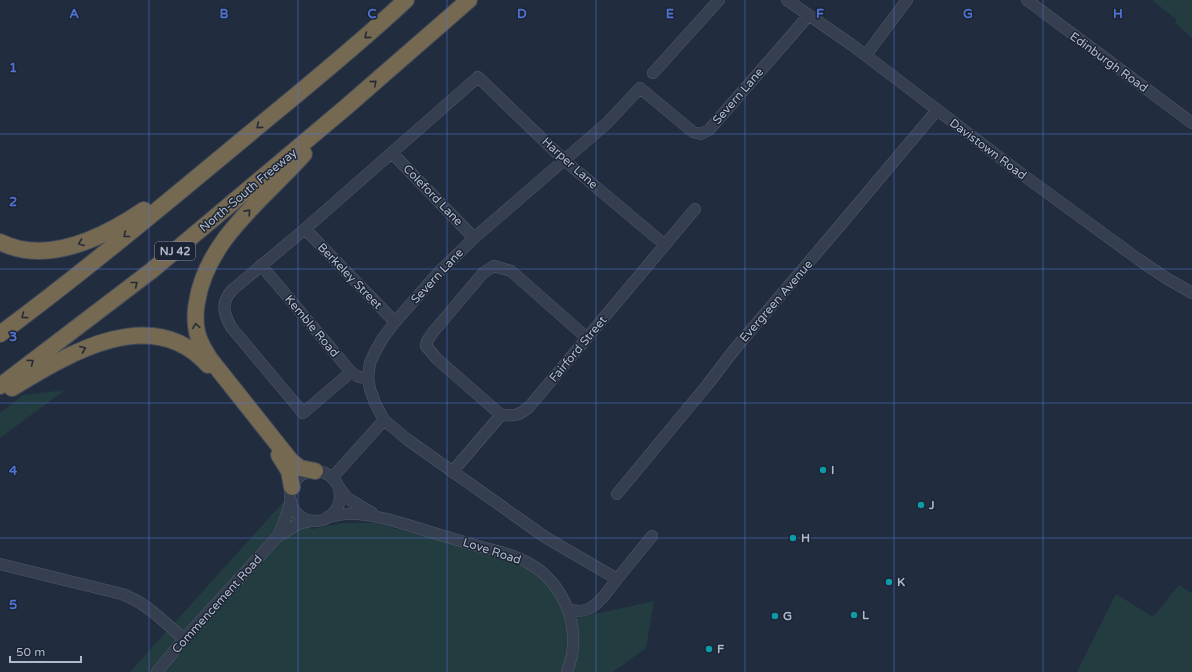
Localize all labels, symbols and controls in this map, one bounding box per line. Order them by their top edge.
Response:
text: A [69,6,79,22]
text: B [219,6,229,22]
text: C [367,6,377,22]
text: D [517,6,527,22]
text: E [666,6,674,22]
text: F [816,6,824,22]
text: G [963,6,973,22]
text: H [1113,6,1123,22]
street label: Edinburgh Road [1067,29,1151,95]
one-way arrow [365,31,372,38]
text: 1 [9,60,17,76]
street label: Severn Lane [710,65,766,127]
one-way arrow [369,80,377,87]
street label: Davistown Road [947,116,1029,182]
one-way arrow [257,121,264,128]
street label: Harper Lane [539,134,601,192]
street label: North-South Freeway [197,145,300,235]
street label: Coleford Lane [400,161,466,229]
text: 2 [9,194,17,210]
one-way arrow [243,209,250,217]
one-way arrow [124,230,131,237]
one-way arrow [78,239,85,247]
street label: Berkeley Street [315,240,385,312]
road number: NJ 42 [155,242,195,260]
street label: Severn Lane [408,245,466,306]
street label: Evergreen Avenue [737,257,815,345]
one-way arrow [130,281,137,288]
street label: Kemble Road [282,292,342,360]
one-way arrow [22,311,29,318]
street label: Fairford Street [546,313,610,385]
one-way arrow [192,323,201,330]
text: 3 [9,329,17,345]
one-way arrow [80,346,87,354]
one-way arrow [27,360,34,367]
text: 4 [9,463,18,479]
place label: I [831,463,834,477]
marker: I [818,465,828,475]
place label: J [928,498,935,512]
marker: J [916,500,926,510]
place label: H [801,531,810,545]
marker: H [788,533,798,543]
street label: Love Road [461,535,523,567]
street label: Commencement Road [169,552,265,656]
place label: K [897,575,905,589]
marker: K [884,577,894,587]
text: 5 [9,597,17,613]
place label: L [862,608,869,622]
place label: G [783,609,792,623]
marker: L [849,610,859,620]
marker: G [770,611,780,621]
scale bar [10,638,81,664]
place label: F [717,642,725,656]
marker: F [704,644,714,654]
text: 50 m [16,645,45,659]

